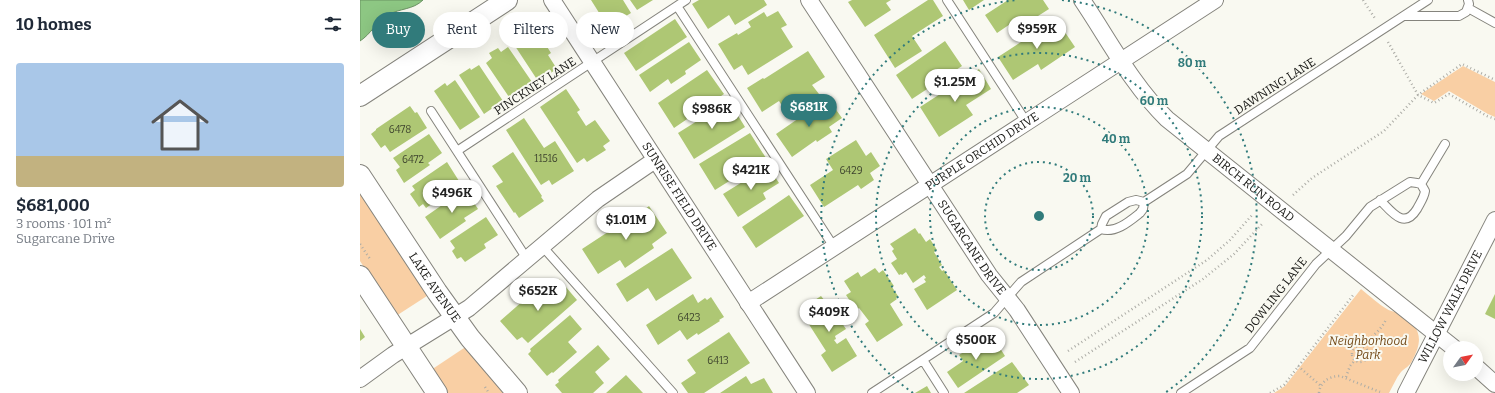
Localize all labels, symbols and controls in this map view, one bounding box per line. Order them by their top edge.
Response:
chip: Buy [372,12,425,48]
chip: Rent [433,12,491,48]
chip: Filters [499,12,568,48]
chip: New [576,12,634,48]
icon: filters [322,13,344,35]
text: 10 homes [16,14,92,35]
pin: $959K [1009,16,1065,50]
text: $959K [1017,21,1057,36]
street label: PINCKNEY LANE [491,54,579,118]
street label: DAWNING LANE [1232,55,1318,117]
text: 80 m [1178,56,1207,70]
pin: $1.25M [922,69,988,103]
text: $1.25M [934,74,976,89]
icon: home [144,89,216,161]
pin: $681K [781,94,837,128]
text: 60 m [1140,94,1169,108]
pin: $986K [684,96,740,130]
text: $681K [790,99,828,114]
text: $986K [692,101,732,116]
street label: PURPLE ORCHID DRIVE [923,109,1041,193]
house number: 6478 [389,124,411,136]
text: 40 m [1102,132,1131,146]
street label: SUNRISE FIELD DRIVE [639,140,720,253]
street label: BIRCH RUN ROAD [1210,151,1297,225]
house number: 11516 [534,153,558,165]
house number: 6472 [402,154,424,166]
pin: $421K [723,157,779,191]
text: $421K [732,162,770,177]
house number: 6429 [839,165,863,177]
text: 20 m [1063,171,1092,185]
pin: $496K [424,180,480,214]
text: $496K [432,185,472,200]
text: $681,000 [16,195,90,216]
street label: SUGARCANE DRIVE [935,197,1009,297]
pin: $1.01M [593,207,659,241]
centre of rings [1032,209,1046,223]
text: $1.01M [605,212,647,227]
text: 3 rooms · 101 m² [16,216,111,231]
text: Sugarcane Drive [16,231,115,246]
street label: WILLOW WALK DRIVE [1416,248,1485,366]
street label: LAKE AVENUE [406,250,463,325]
street label: DOWLING LANE [1242,254,1310,336]
pin: $652K [510,278,566,312]
text: $652K [519,283,557,298]
pin: $409K [801,299,857,333]
text: $409K [808,304,850,319]
house number: 6423 [678,312,701,324]
pin: $500K [948,327,1004,361]
text: $500K [956,332,996,347]
park label: Neighborhood Park [1329,334,1407,362]
north arrow [1443,341,1483,381]
map controls [1443,341,1483,381]
house number: 6413 [707,355,729,367]

